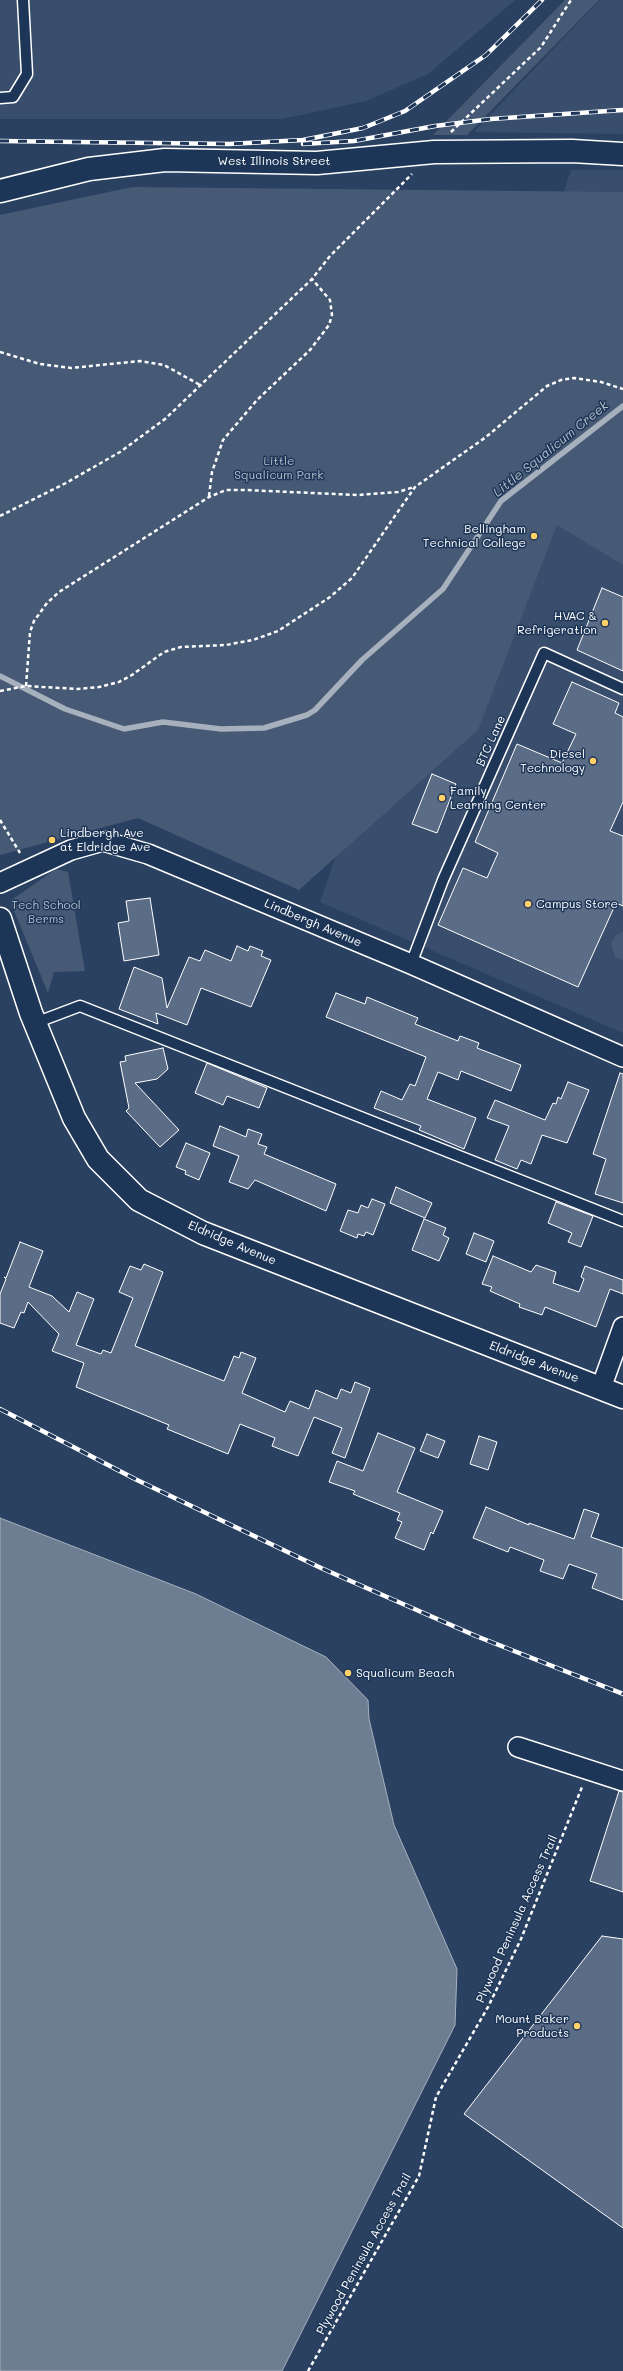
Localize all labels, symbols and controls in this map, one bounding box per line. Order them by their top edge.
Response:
street label: West Illinois Street [217,154,331,168]
water label: Little Squalicum Creek [490,398,612,500]
park label: Little Squalicum Park [234,454,324,482]
place label: Bellingham Technical College [423,522,526,550]
marker: Bellingham Technical College [529,531,539,541]
place label: HVAC & Refrigeration [517,609,597,637]
marker: HVAC & Refrigeration [600,618,610,628]
street label: BTC Lane [473,713,509,769]
place label: Diesel Technology [520,747,585,775]
marker: Diesel Technology [588,756,598,766]
place label: Family Learning Center [450,784,546,812]
marker: Family Learning Center [437,793,447,803]
place label: Lindbergh Ave at Eldridge Ave [60,826,151,854]
marker: Lindbergh Ave at Eldridge Ave [47,835,57,845]
street label: Lindbergh Avenue [262,896,364,950]
place label: Campus Store [536,897,618,911]
park label: Tech School Berms [11,898,81,926]
marker: Campus Store [523,899,533,909]
street label: Eldridge Avenue [186,1218,278,1268]
street label: Eldridge Avenue [487,1338,581,1386]
place label: Squalicum Beach [356,1666,454,1680]
marker: Squalicum Beach [343,1668,353,1678]
street label: Plywood Peninsula Access Trail [473,1833,561,2005]
place label: Mount Baker Products [495,2012,569,2040]
marker: Mount Baker Products [572,2021,582,2031]
street label: Plywood Peninsula Access Trail [314,2171,414,2337]

